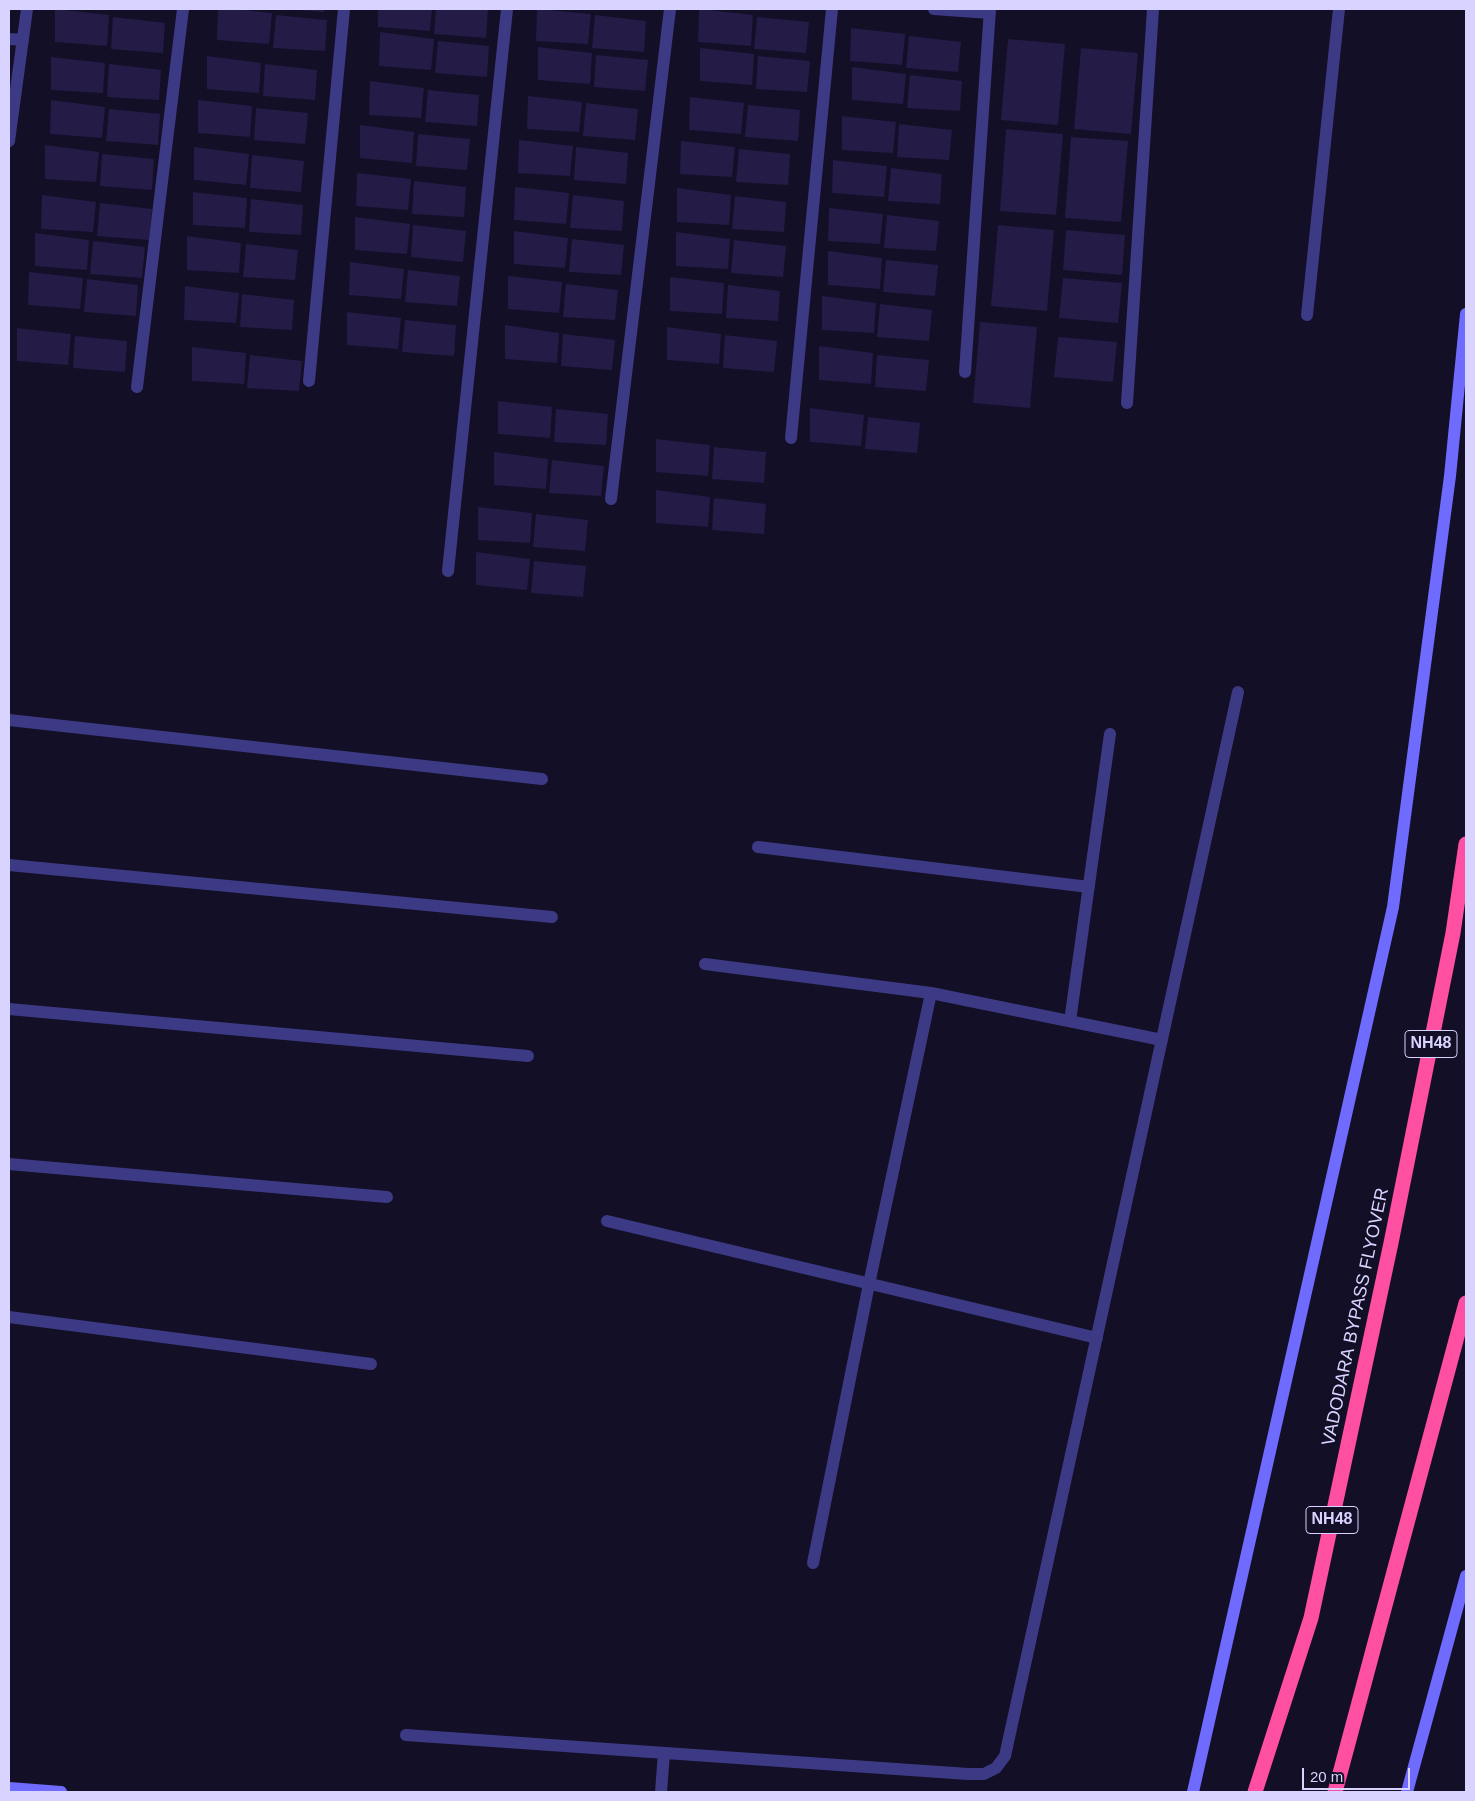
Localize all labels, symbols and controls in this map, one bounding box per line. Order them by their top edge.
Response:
road number: NH48 [1405,1030,1457,1058]
street label: VADODARA BYPASS FLYOVER [1318,1186,1394,1448]
road number: NH48 [1306,1506,1358,1534]
scale bar [1305,1758,1412,1790]
text: 20 m [1310,1768,1343,1785]

